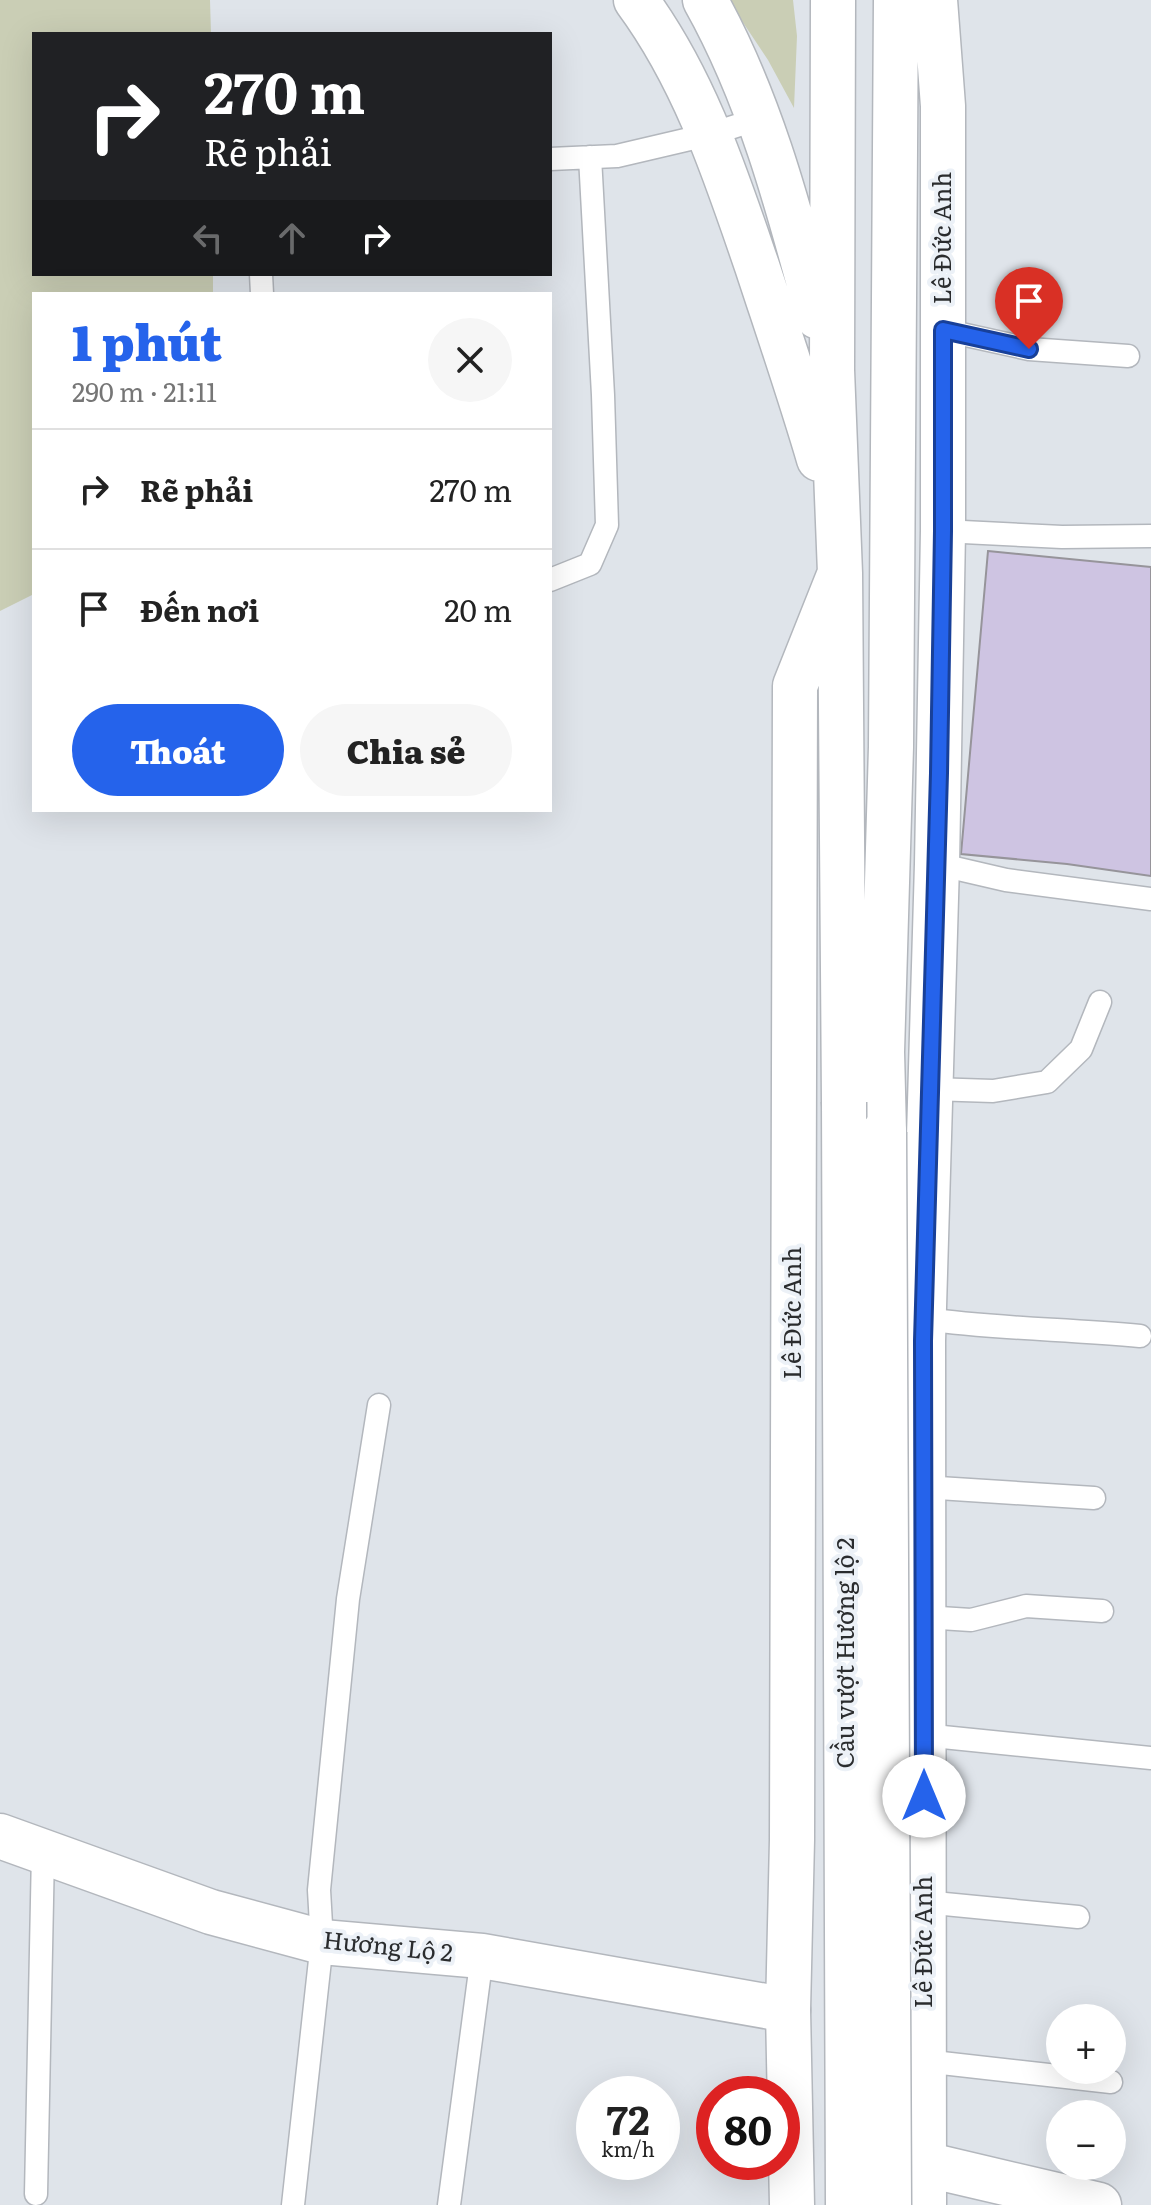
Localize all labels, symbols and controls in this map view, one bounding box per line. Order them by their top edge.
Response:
text: 270 m [204,48,365,131]
icon: right [72,64,176,168]
text: Rẽ phải [204,124,332,177]
street label: Lê Đức Anh [923,172,958,304]
icon: left [186,216,230,260]
icon: ahead [270,216,314,260]
icon: right [354,216,398,260]
pin [995,267,1063,349]
icon: arrive [1007,279,1051,323]
text: 1 phút [72,305,222,376]
button: close [428,318,512,402]
text: 290 m · 21:11 [72,371,217,410]
icon: right [72,467,116,511]
text: Rẽ phải [140,467,253,511]
text: 270 m [429,467,512,511]
icon: arrive [72,587,116,631]
text: Đến nơi [140,587,259,631]
text: 20 m [444,587,512,631]
button: Thoát [72,704,284,796]
button: Chia sẻ [300,704,512,796]
street label: Lê Đức Anh [773,1247,808,1379]
street label: Cầu vượt Hương lộ 2 [826,1538,861,1768]
position arrow [882,1754,966,1838]
street label: Lê Đức Anh [904,1876,939,2008]
street label: Hương Lộ 2 [322,1920,455,1969]
map controls [1046,2004,1126,2180]
button: + [1046,2004,1126,2084]
speed limit sign: 80 [696,2076,800,2180]
text: 72 [606,2088,650,2147]
button: − [1046,2100,1126,2180]
text: km/h [601,2133,655,2163]

